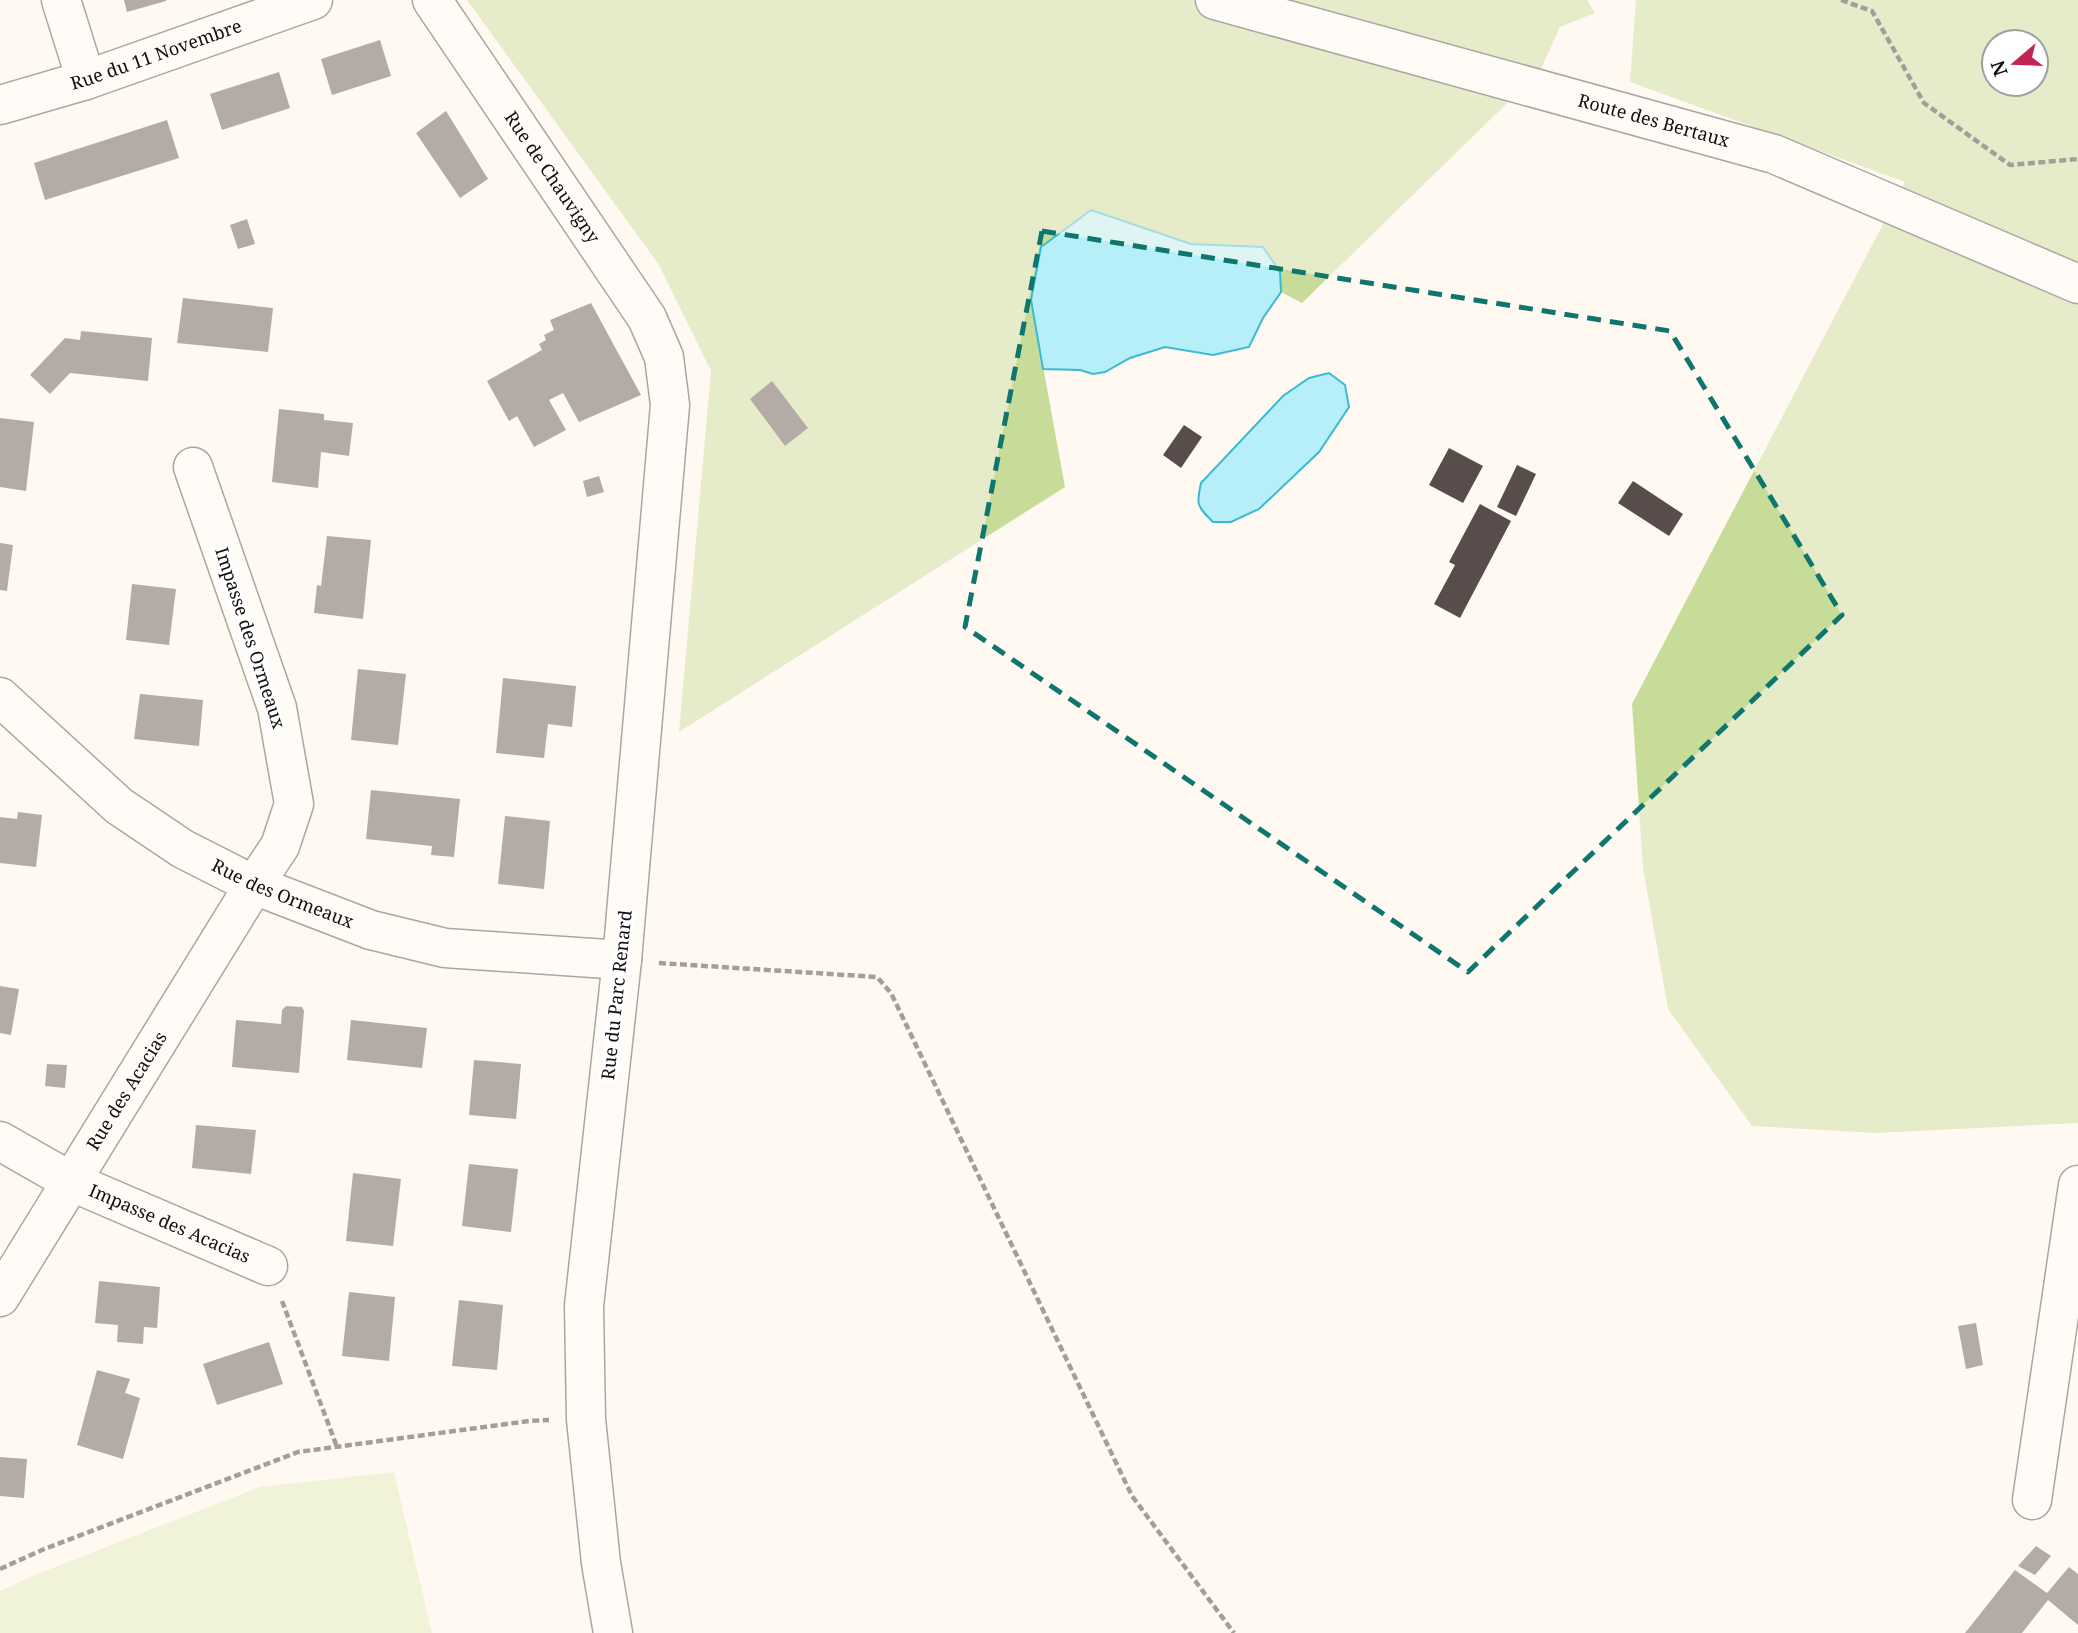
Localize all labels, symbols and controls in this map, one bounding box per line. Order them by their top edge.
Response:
street label: Rue du 11 Novembre [67,13,245,95]
north arrow [1980,28,2050,98]
text: N [1984,57,2014,80]
street label: Route des Bertaux [1576,88,1733,152]
street label: Rue de Chauvigny [500,106,606,248]
street label: Impasse des Ormeaux [210,544,292,732]
street label: Rue des Ormeaux [208,853,358,933]
street label: Rue du Parc Renard [595,909,637,1081]
street label: Rue des Acacias [80,1027,172,1154]
street label: Impasse des Acacias [86,1178,254,1268]

